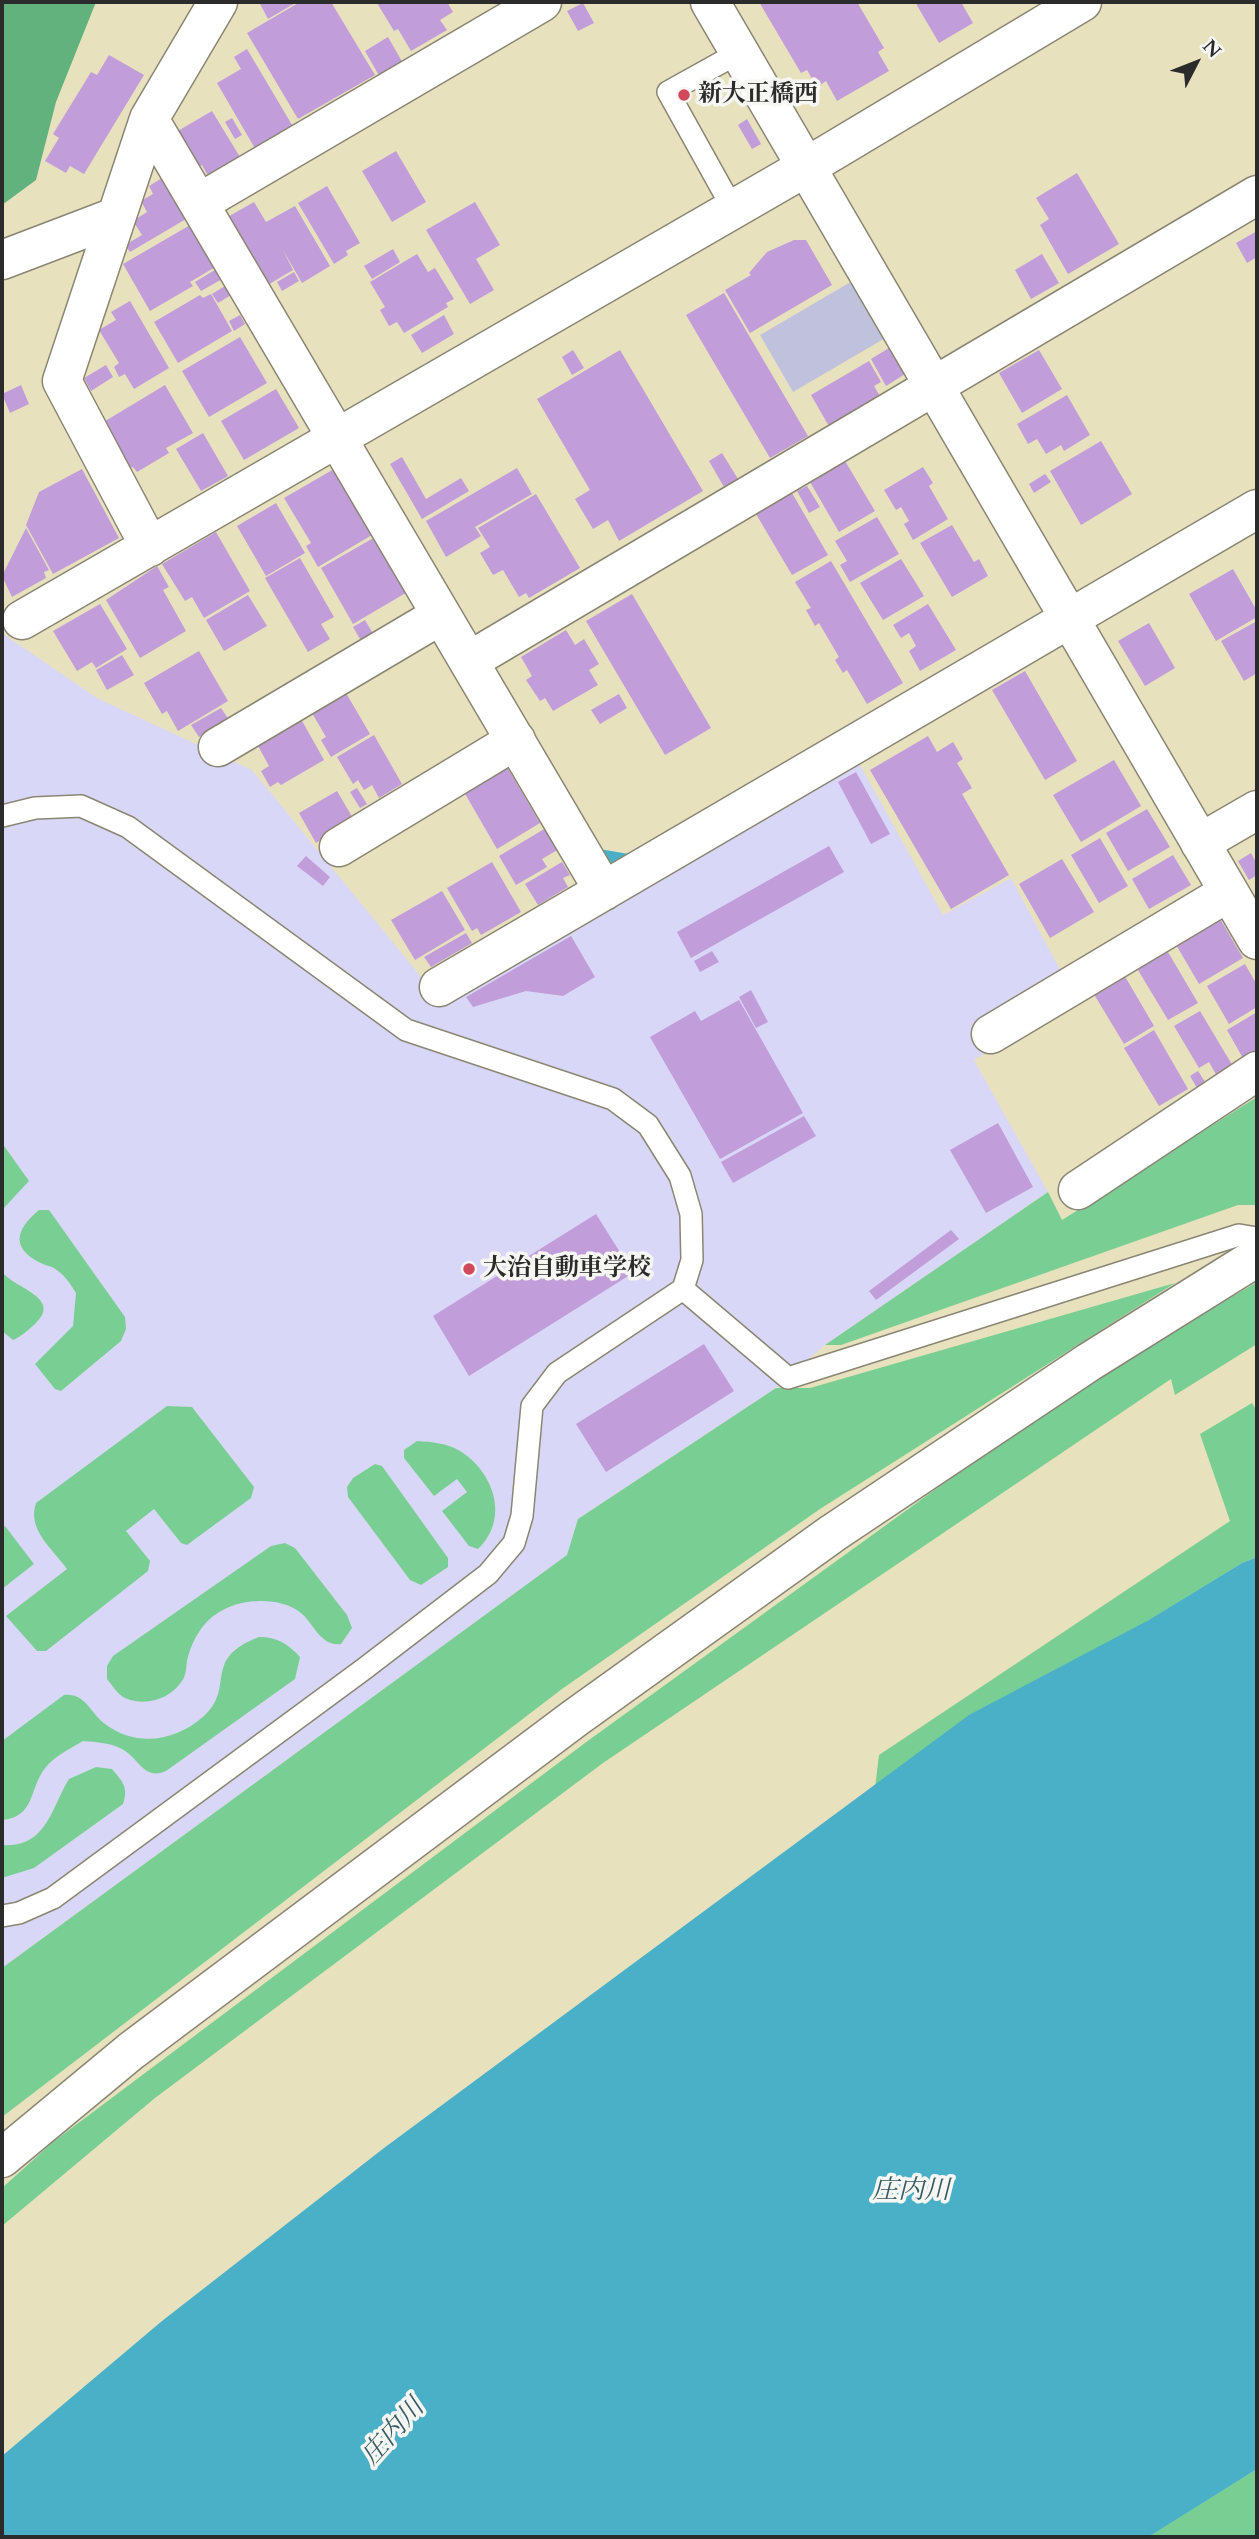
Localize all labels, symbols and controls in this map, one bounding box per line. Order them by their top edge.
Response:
north arrow [1161,28,1231,98]
text: N [1196,34,1227,64]
place label: 新大正橋西 [698,81,818,109]
marker: 新大正橋西 [676,87,692,103]
place label: 大治自動車学校 [483,1255,651,1283]
marker: 大治自動車学校 [461,1261,477,1277]
water label: 庄内川 [872,2176,950,2208]
water label: 庄内川 [356,2394,432,2472]

